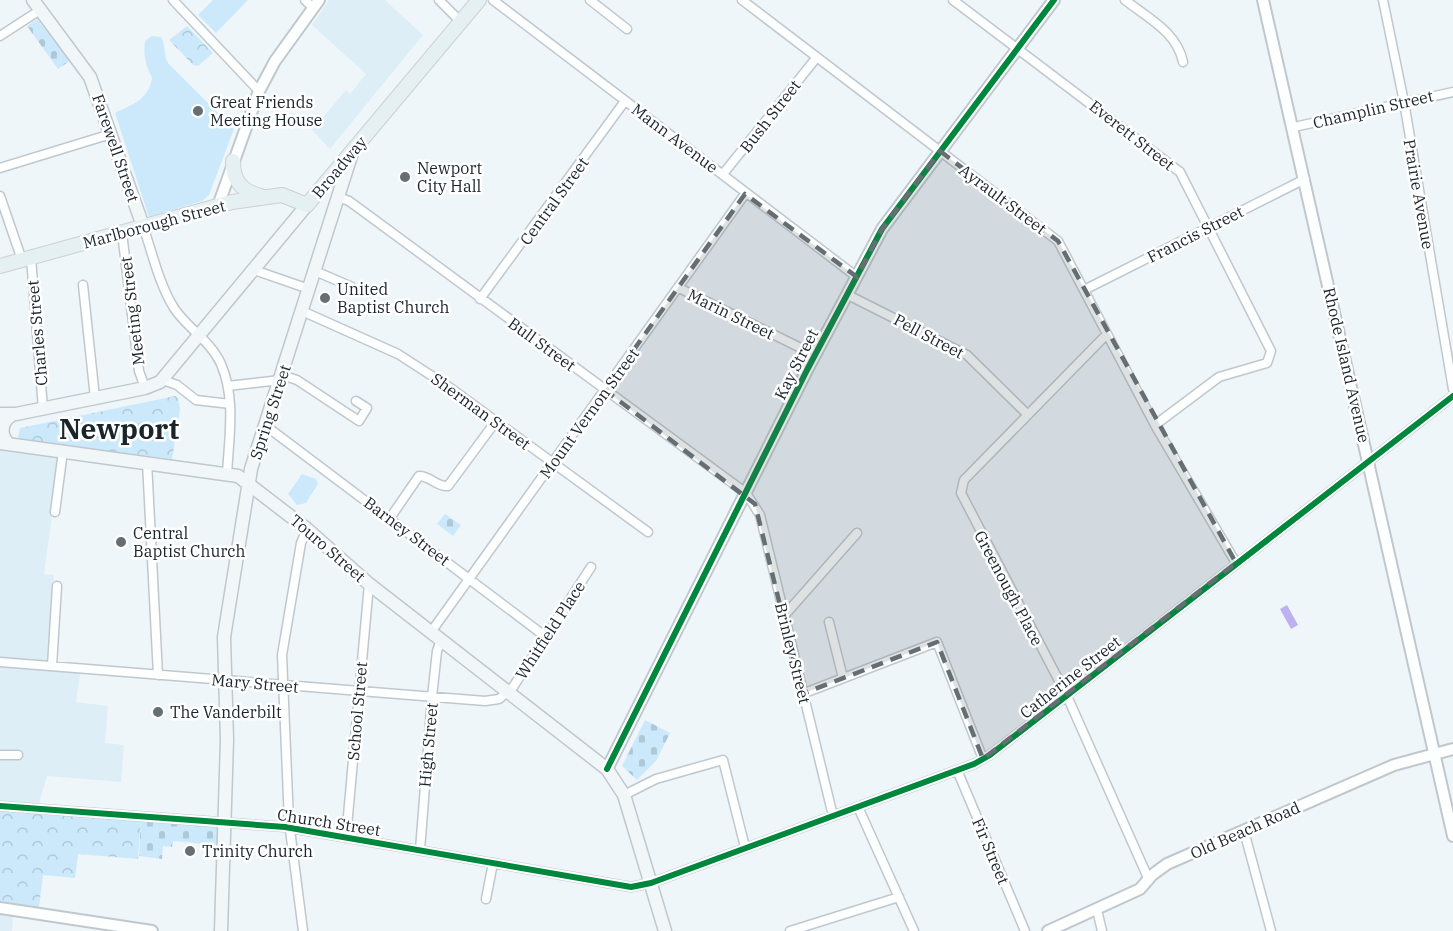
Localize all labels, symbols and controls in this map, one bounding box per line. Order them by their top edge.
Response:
street label: Bush Street [735,75,805,156]
street label: Champlin Street [1311,85,1435,133]
street label: Farewell Street [88,91,144,205]
place label: Great Friends Meeting House [210,92,322,130]
street label: Everett Street [1085,96,1179,175]
street label: Mann Avenue [628,99,722,177]
marker: Great Friends Meeting House [191,104,205,118]
street label: Broadway [307,132,371,202]
street label: Prairie Avenue [1399,137,1439,251]
street label: Central Street [515,153,593,249]
place label: Newport City Hall [417,158,483,196]
street label: Ayrault Street [955,160,1051,238]
marker: Newport City Hall [398,170,412,184]
street label: Marlborough Street [81,195,228,253]
street label: Francis Street [1143,201,1247,267]
street label: Meeting Street [115,255,149,367]
street label: Charles Street [22,279,52,387]
place label: United Baptist Church [337,279,450,317]
street label: Marin Street [685,284,778,344]
street label: Rhode Island Avenue [1319,285,1375,445]
marker: United Baptist Church [318,291,332,305]
street label: Pell Street [891,309,968,363]
street label: Bull Street [504,313,580,375]
street label: Kay Street [770,325,823,403]
street label: Mount Vernon Street [535,344,643,482]
street label: Spring Street [245,362,295,462]
street label: Sherman Street [427,368,535,454]
district label: Newport [59,410,179,447]
street label: Barney Street [360,492,454,570]
street label: Touro Street [286,510,370,586]
place label: Central Baptist Church [133,523,246,561]
street label: Greenough Place [970,527,1048,649]
marker: Central Baptist Church [114,535,128,549]
street label: Whitfield Place [511,577,589,683]
street label: Brinley Street [771,600,815,706]
street label: Catherine Street [1016,631,1125,723]
street label: School Street [343,660,371,761]
street label: Mary Street [211,669,300,697]
street label: High Street [414,701,442,788]
place label: The Vanderbilt [170,702,282,722]
marker: The Vanderbilt [151,705,165,719]
street label: Old Beach Road [1187,797,1303,863]
street label: Church Street [276,804,382,840]
street label: Fir Street [968,815,1014,888]
place label: Trinity Church [202,841,313,861]
marker: Trinity Church [183,844,197,858]

